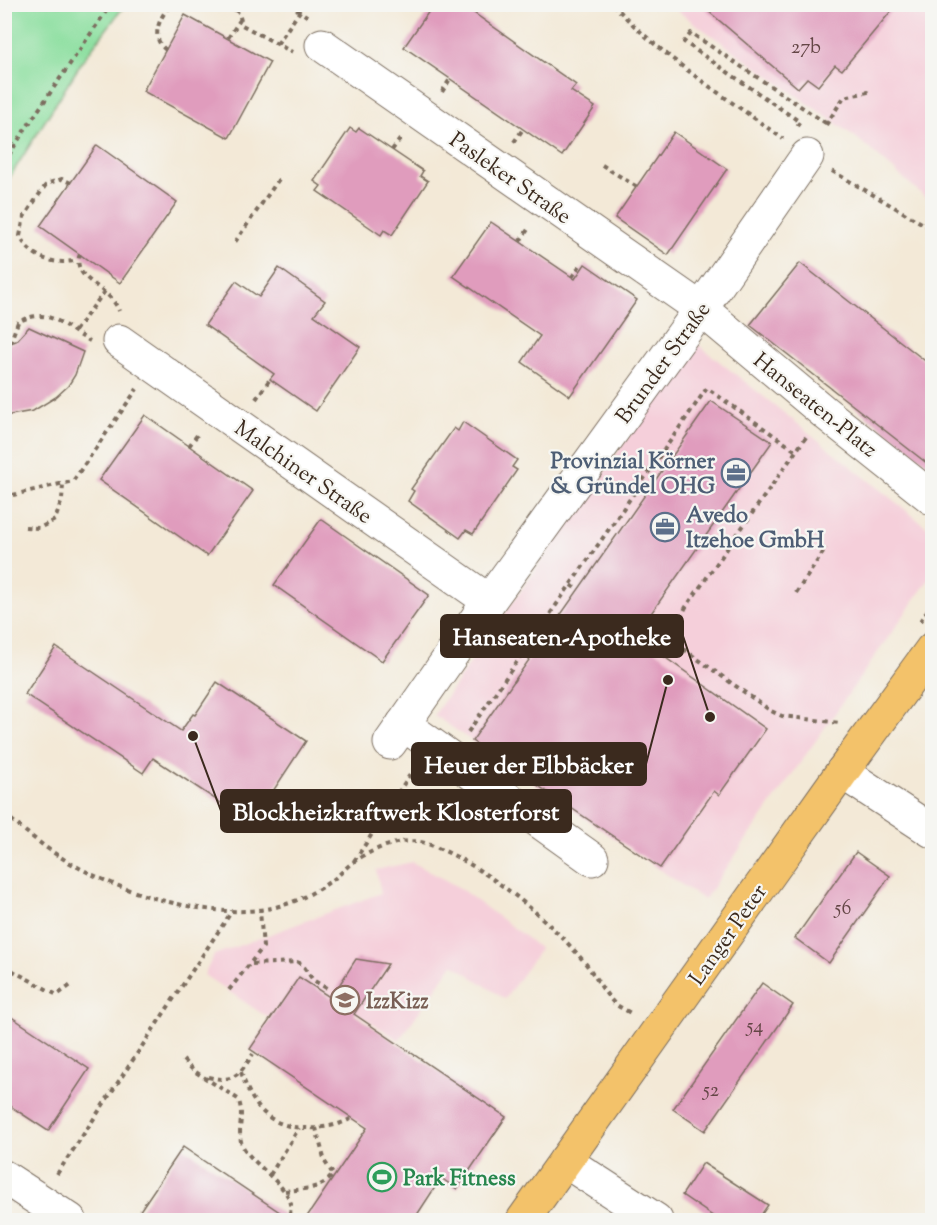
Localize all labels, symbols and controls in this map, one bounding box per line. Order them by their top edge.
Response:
house number: 27b [791,34,821,63]
street label: Pasleker Straße [442,125,577,233]
street label: Brunder Straße [609,296,720,431]
street label: Hanseaten-Platz [745,346,883,467]
street label: Malchiner Straße [227,414,378,533]
place label: Provinzial Körner & Gründel OHG [550,447,716,504]
office icon: Provinzial Körner & Gründel OHG [720,457,752,489]
place label: Avedo Itzehoe GmbH [686,501,825,558]
office icon: Avedo Itzehoe GmbH [649,511,681,543]
callout: Hanseaten-Apotheke [441,615,683,657]
text: Hanseaten-Apotheke [453,622,671,656]
callout: Heuer der Elbbäcker [412,743,646,785]
text: Heuer der Elbbäcker [424,750,635,784]
callout: Blockheizkraftwerk Klosterforst [221,790,571,832]
text: Blockheizkraftwerk Klosterforst [233,797,560,831]
street label: Langer Peter [683,878,776,993]
house number: 56 [834,895,851,924]
school or university icon: IzzKizz [329,984,361,1016]
place label: IzzKizz [366,987,429,1019]
house number: 54 [746,1013,763,1042]
house number: 52 [702,1077,719,1106]
sports icon: Park Fitness [366,1161,398,1193]
place label: Park Fitness [403,1164,516,1196]

